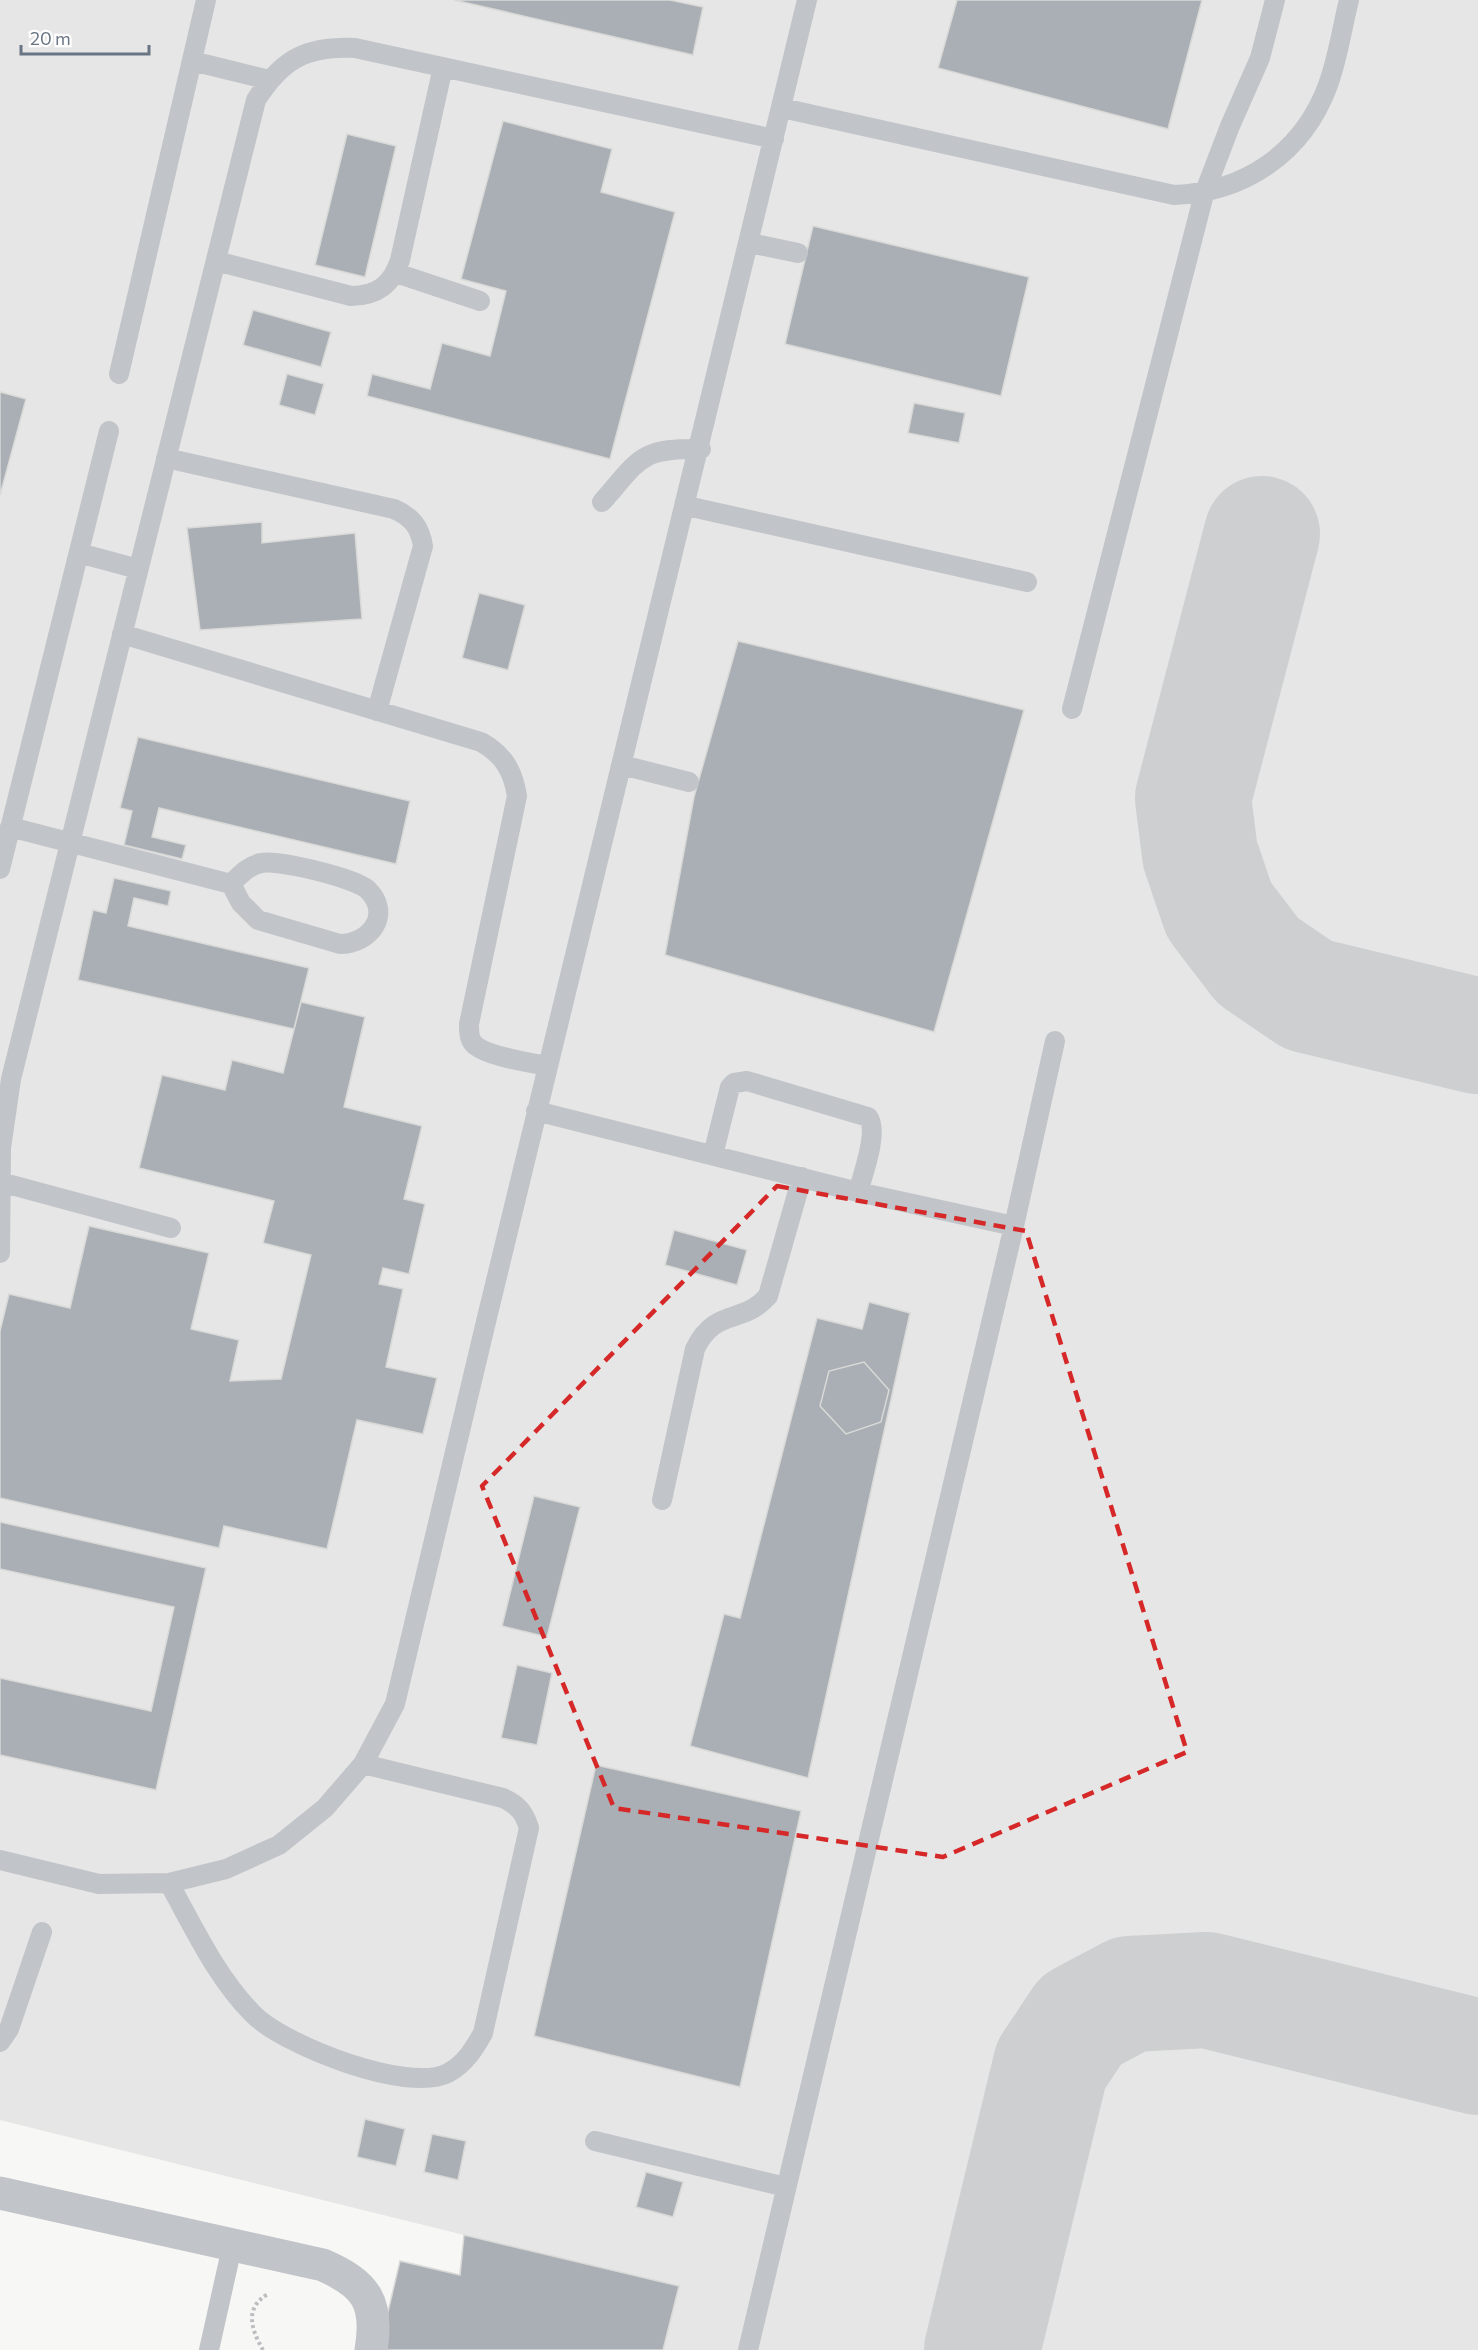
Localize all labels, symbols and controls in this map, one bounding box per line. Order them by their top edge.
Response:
scale bar [21,18,148,56]
text: 20 m [30,27,71,49]

